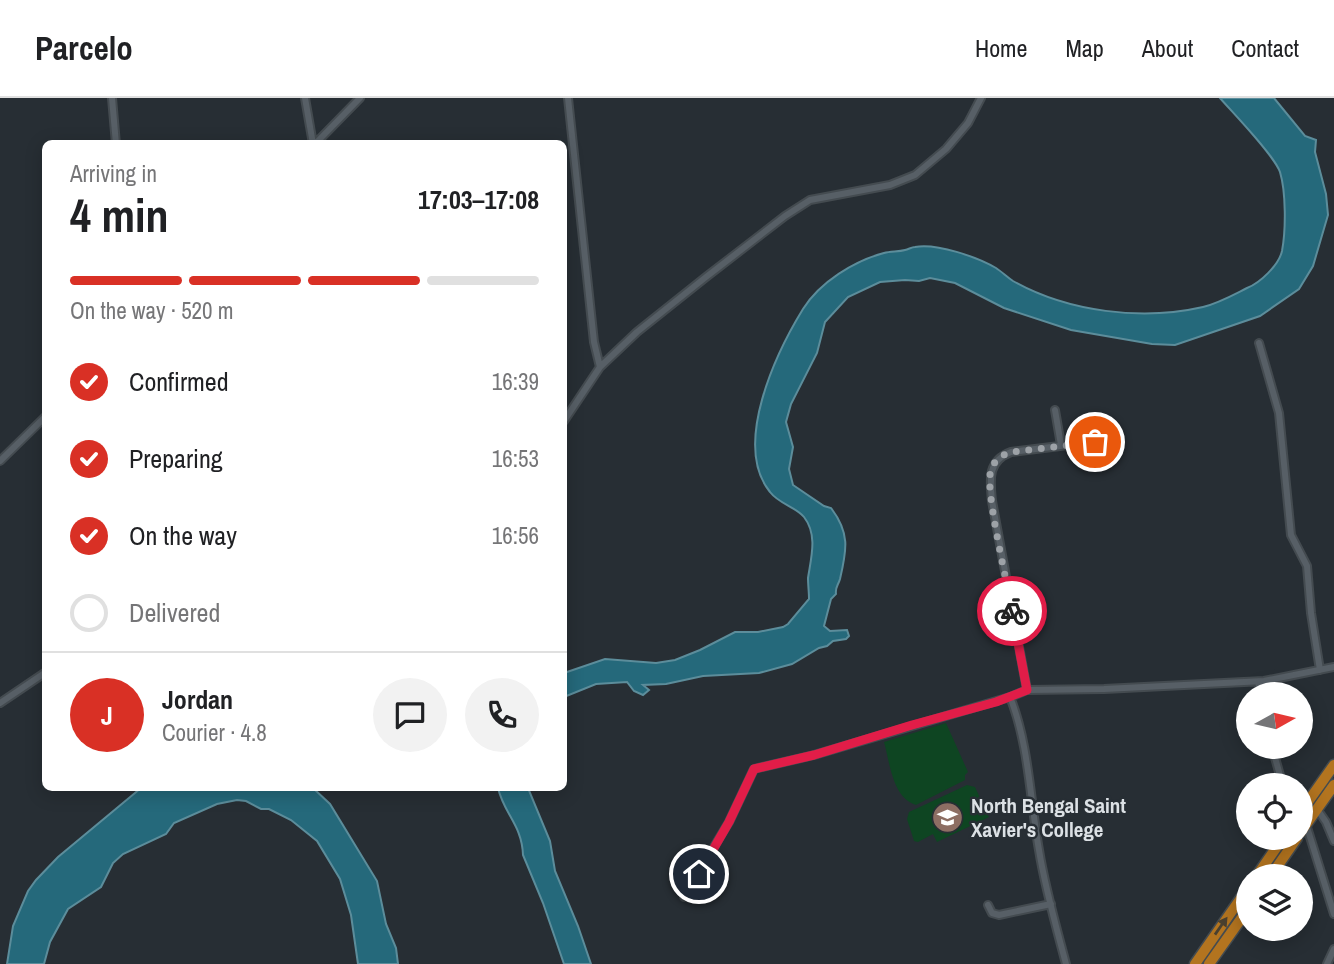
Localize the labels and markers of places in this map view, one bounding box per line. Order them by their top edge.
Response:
pin [1065,412,1125,472]
place label: North Bengal Saint Xavier's College [971,791,1126,844]
school or university icon: North Bengal Saint Xavier's College [931,800,965,834]
pin [669,844,729,904]

